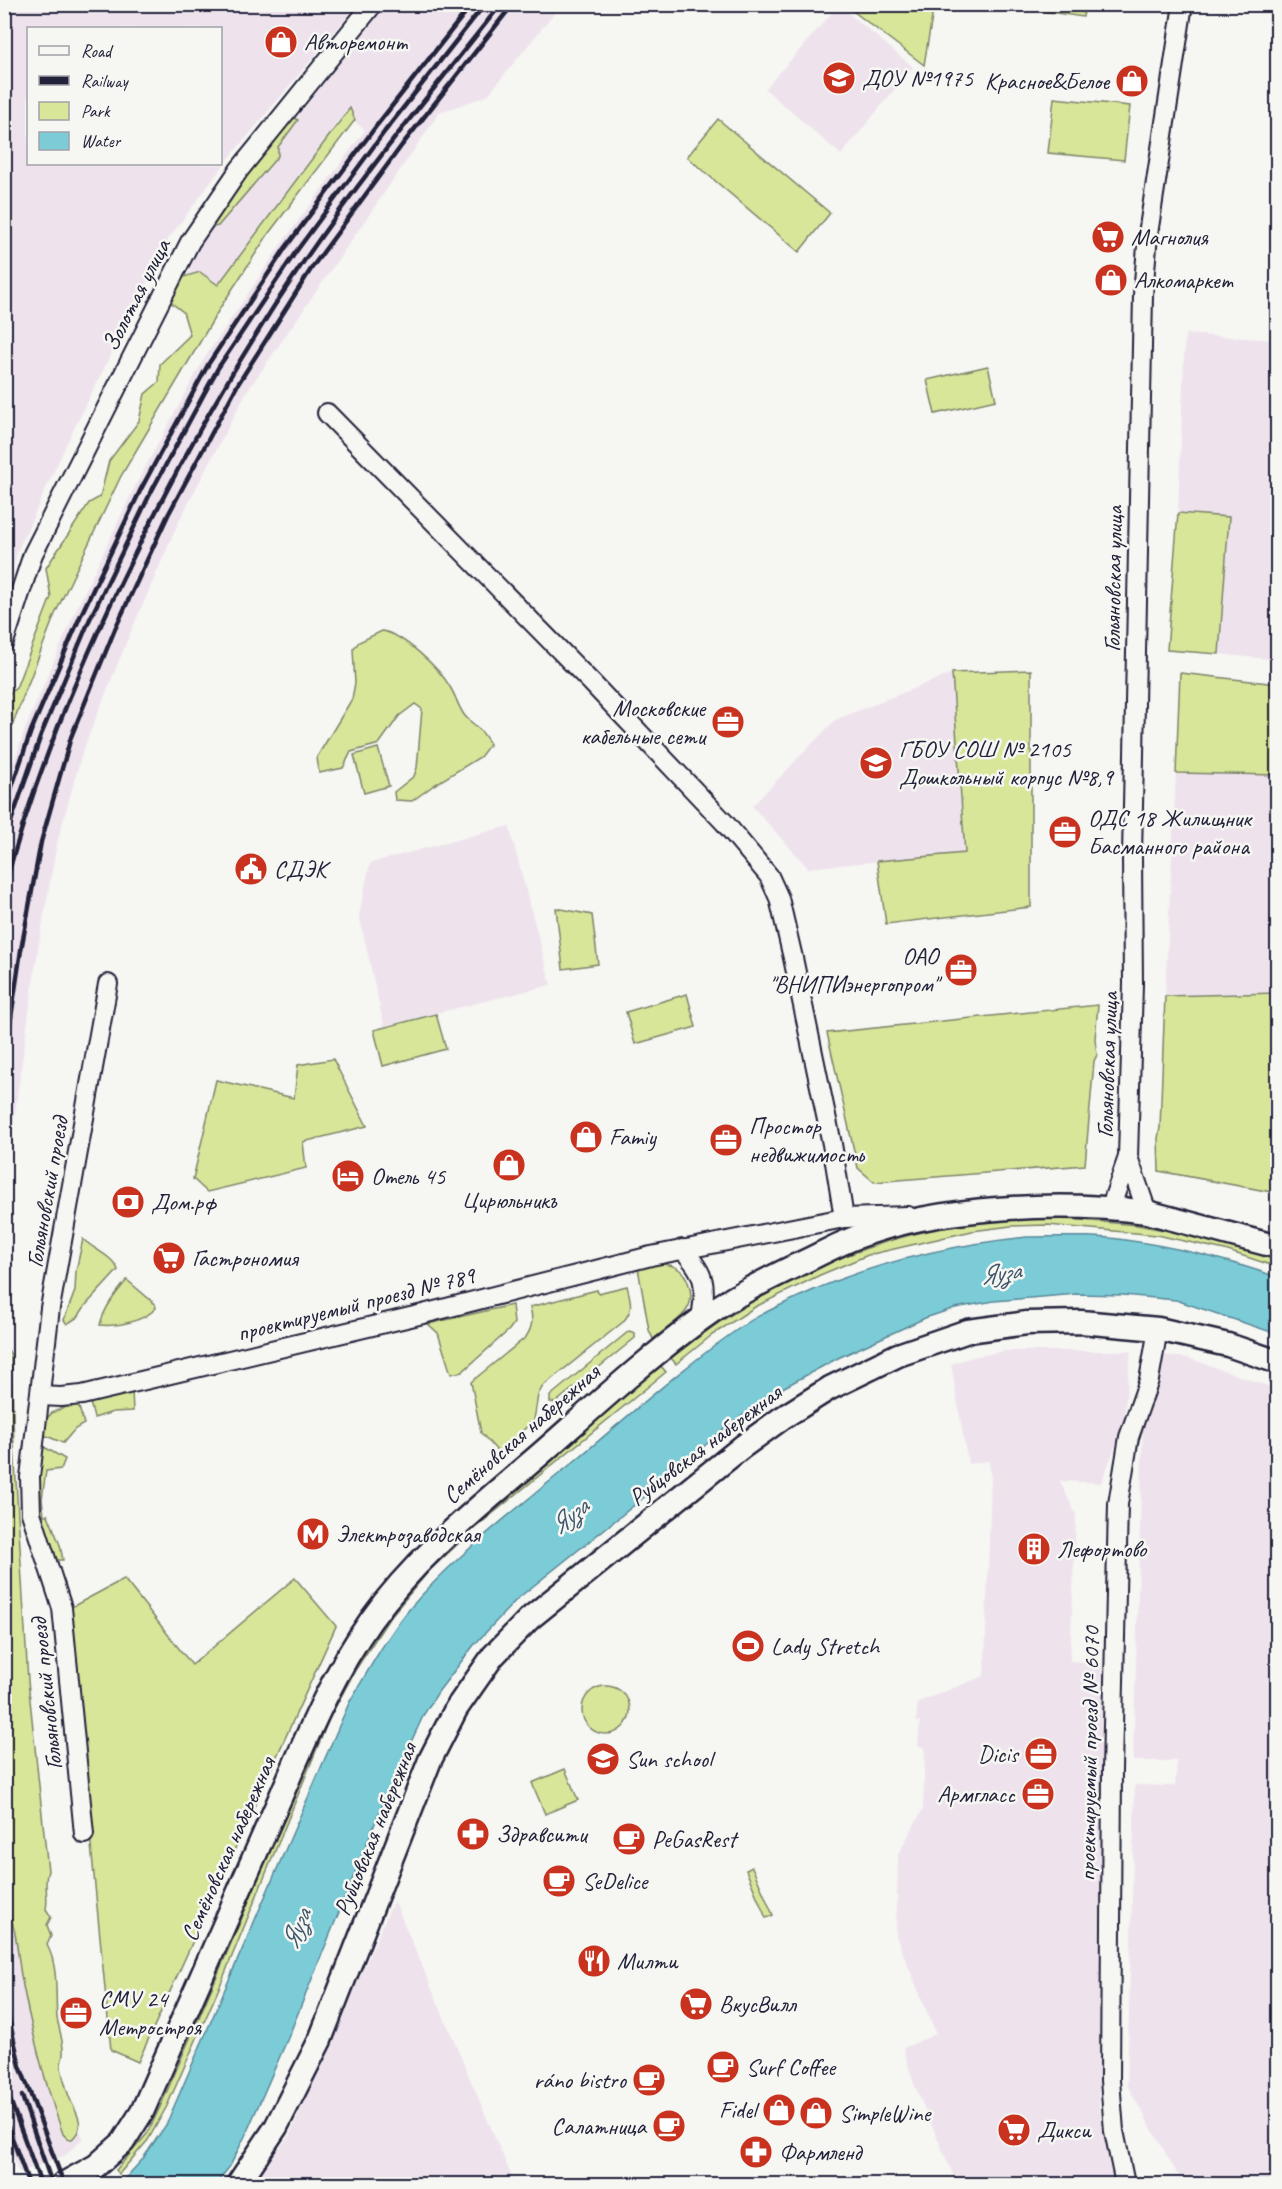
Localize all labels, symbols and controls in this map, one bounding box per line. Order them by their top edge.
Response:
shop icon: Авторемонт [263,24,299,60]
legend [27,27,222,165]
place label: Авторемонт [304,27,408,57]
text: Road [81,40,114,62]
school or university icon: ДОУ №1975 [821,60,857,96]
place label: ДОУ №1975 [862,63,974,93]
shop icon: Красное&Белое [1114,63,1150,99]
place label: Красное&Белое [985,66,1111,96]
text: Railway [81,70,129,92]
text: Park [81,100,111,122]
text: Water [81,130,122,152]
supermarket icon: Магнолия [1090,219,1126,255]
place label: Магнолия [1131,222,1209,252]
street label: Золотая улица [95,233,178,356]
shop icon: Алкомаркет [1093,262,1129,298]
place label: Алкомаркет [1134,265,1234,295]
street label: Гольяновская улица [1097,504,1129,652]
place label: Московские кабельные сети [580,693,707,751]
office icon: Московские кабельные сети [710,704,746,740]
place label: ГБОУ СОШ № 2105 Дошкольный корпус №8,9 [899,734,1115,792]
school or university icon: ГБОУ СОШ № 2105 Дошкольный корпус №8,9 [858,745,894,781]
place label: ОДС 18 Жилищник Басманного района [1088,803,1253,861]
office icon: ОДС 18 Жилищник Басманного района [1047,814,1083,850]
public building icon: СДЭК [233,851,269,887]
place label: СДЭК [274,854,332,884]
place label: ОАО "ВНИПИэнергопром" [769,941,943,999]
office icon: ОАО "ВНИПИэнергопром" [943,952,979,988]
street label: Гольяновская улица [1089,990,1125,1138]
place label: Простор недвижимость [749,1111,865,1169]
street label: Гольяновский проезд [19,1112,75,1270]
shop icon: Famiy [568,1119,604,1155]
place label: Famiy [609,1122,658,1152]
office icon: Простор недвижимость [708,1122,744,1158]
shop icon: Цирюльникъ [491,1147,527,1183]
hotel icon: Отель 45 [330,1158,366,1194]
place label: Отель 45 [371,1161,447,1191]
bank icon: Дом.рф [110,1184,146,1220]
place label: Цирюльникъ [461,1185,558,1215]
place label: Дом.рф [151,1187,217,1217]
supermarket icon: Гастрономия [151,1240,187,1276]
place label: Гастрономия [192,1243,299,1273]
water label: Яуза [977,1253,1025,1292]
street label: проектируемый проезд № 789 [234,1259,480,1348]
street label: Семёновская набережная [436,1357,607,1510]
street label: Рубцовская набережная [623,1377,789,1512]
water label: Яуза [543,1489,597,1542]
metro station icon: Электрозаводская [295,1516,331,1552]
place label: Электрозаводская [336,1519,482,1549]
building icon: Лефортово [1016,1531,1052,1567]
place label: Лефортово [1057,1534,1148,1564]
street label: Гольяновский проезд [23,1614,69,1771]
street label: проектируемый проезд № 6070 [1072,1624,1106,1882]
sports icon: Lady Stretch [730,1628,766,1664]
place label: Lady Stretch [771,1631,881,1661]
office icon: Dicis [1023,1736,1059,1772]
street label: Рубцовская набережная [327,1737,424,1920]
place label: Dicis [978,1739,1020,1769]
school or university icon: Sun school [585,1741,621,1777]
place label: Sun school [626,1744,716,1774]
street label: Семёновская набережная [174,1751,283,1946]
office icon: Армгласс [1020,1776,1056,1812]
place label: Армгласс [937,1779,1016,1809]
pharmacy icon: Здравсити [455,1816,491,1852]
place label: Здравсити [496,1819,589,1849]
cafe icon: PeGasRest [611,1821,647,1857]
place label: PeGasRest [652,1824,739,1854]
cafe icon: SeDelice [541,1863,577,1899]
place label: SeDelice [582,1866,650,1896]
water label: Яуза [273,1902,320,1954]
restaurant icon: Милти [576,1943,612,1979]
place label: Милти [617,1946,679,1976]
place label: СМУ 24 Метростроя [99,1984,203,2042]
supermarket icon: ВкусВилл [678,1986,714,2022]
place label: ВкусВилл [719,1989,797,2019]
office icon: СМУ 24 Метростроя [58,1995,94,2031]
cafe icon: Surf Coffee [705,2049,741,2085]
place label: Surf Coffee [746,2052,837,2082]
cafe icon: ráno bistro [631,2062,667,2098]
place label: ráno bistro [534,2065,628,2095]
shop icon: Fidel [761,2092,797,2128]
place label: Fidel [719,2095,760,2125]
shop icon: SimpleWine [798,2095,834,2131]
place label: SimpleWine [839,2098,933,2128]
cafe icon: Салатница [651,2108,687,2144]
place label: Салатница [552,2111,647,2141]
supermarket icon: Дикси [996,2112,1032,2148]
place label: Дикси [1037,2115,1092,2145]
pharmacy icon: Фармленд [738,2134,774,2170]
place label: Фармленд [779,2137,864,2167]

